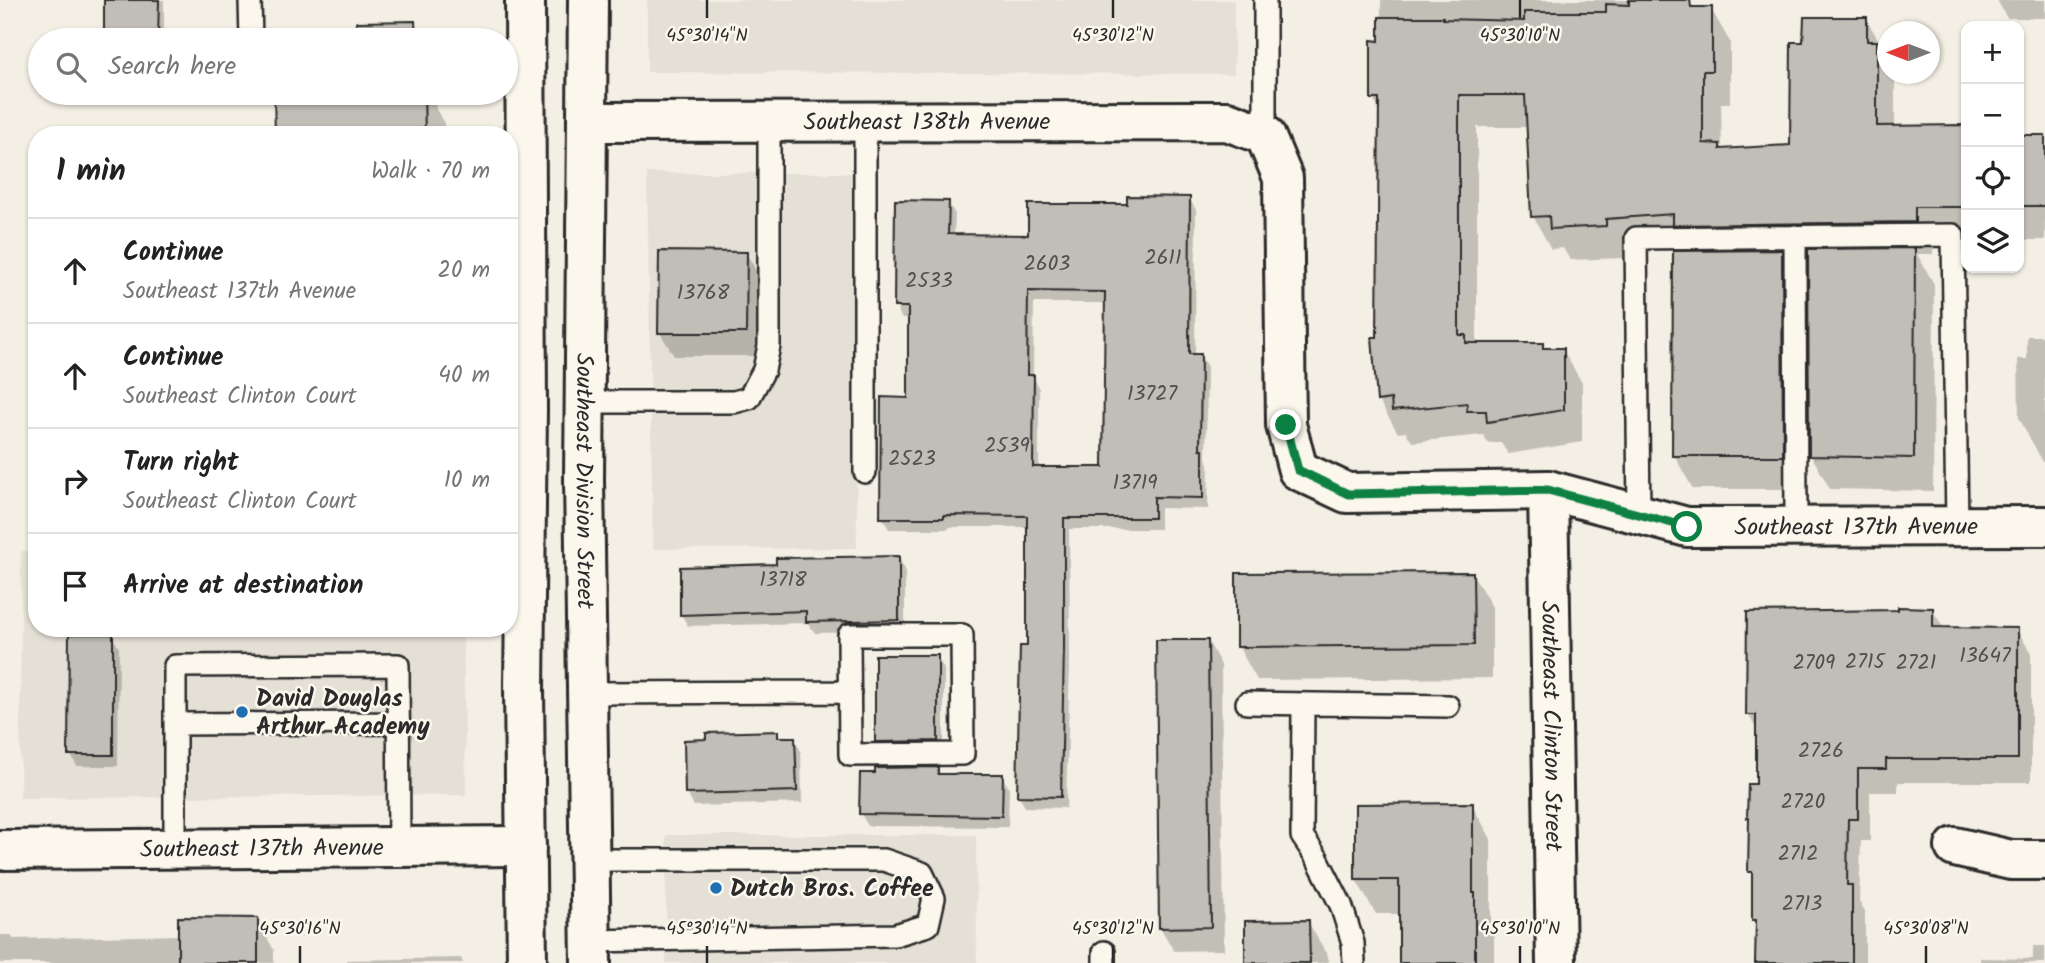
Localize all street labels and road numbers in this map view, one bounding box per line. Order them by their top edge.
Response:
street label: Southeast 138th Avenue [804,103,1051,143]
street label: Southeast Division Street [563,353,604,610]
street label: Southeast 137th Avenue [1735,508,1978,548]
street label: Southeast Clinton Street [1529,600,1572,852]
street label: Southeast 137th Avenue [140,829,384,870]

